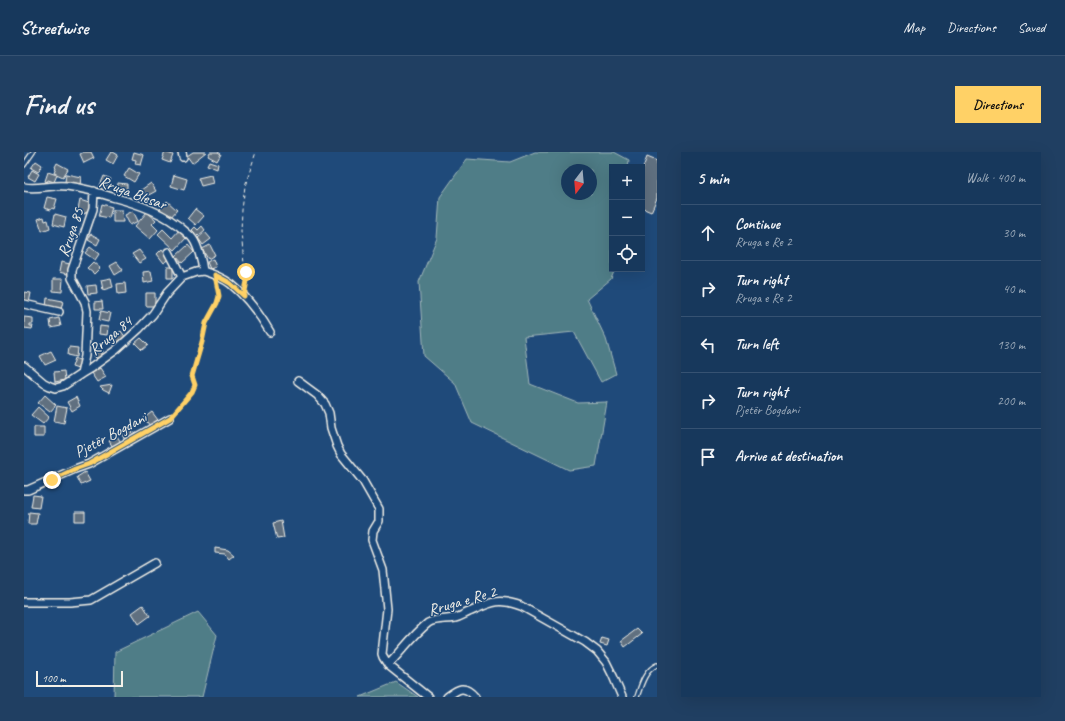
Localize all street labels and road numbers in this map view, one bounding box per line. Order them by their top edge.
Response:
street label: Rruga Blesar [96,172,170,215]
street label: Rruga 85 [53,204,89,259]
street label: Rruga 84 [85,311,138,360]
street label: Pjetër Bogdani [71,407,152,462]
street label: Rruga e Re 2 [426,581,500,620]

